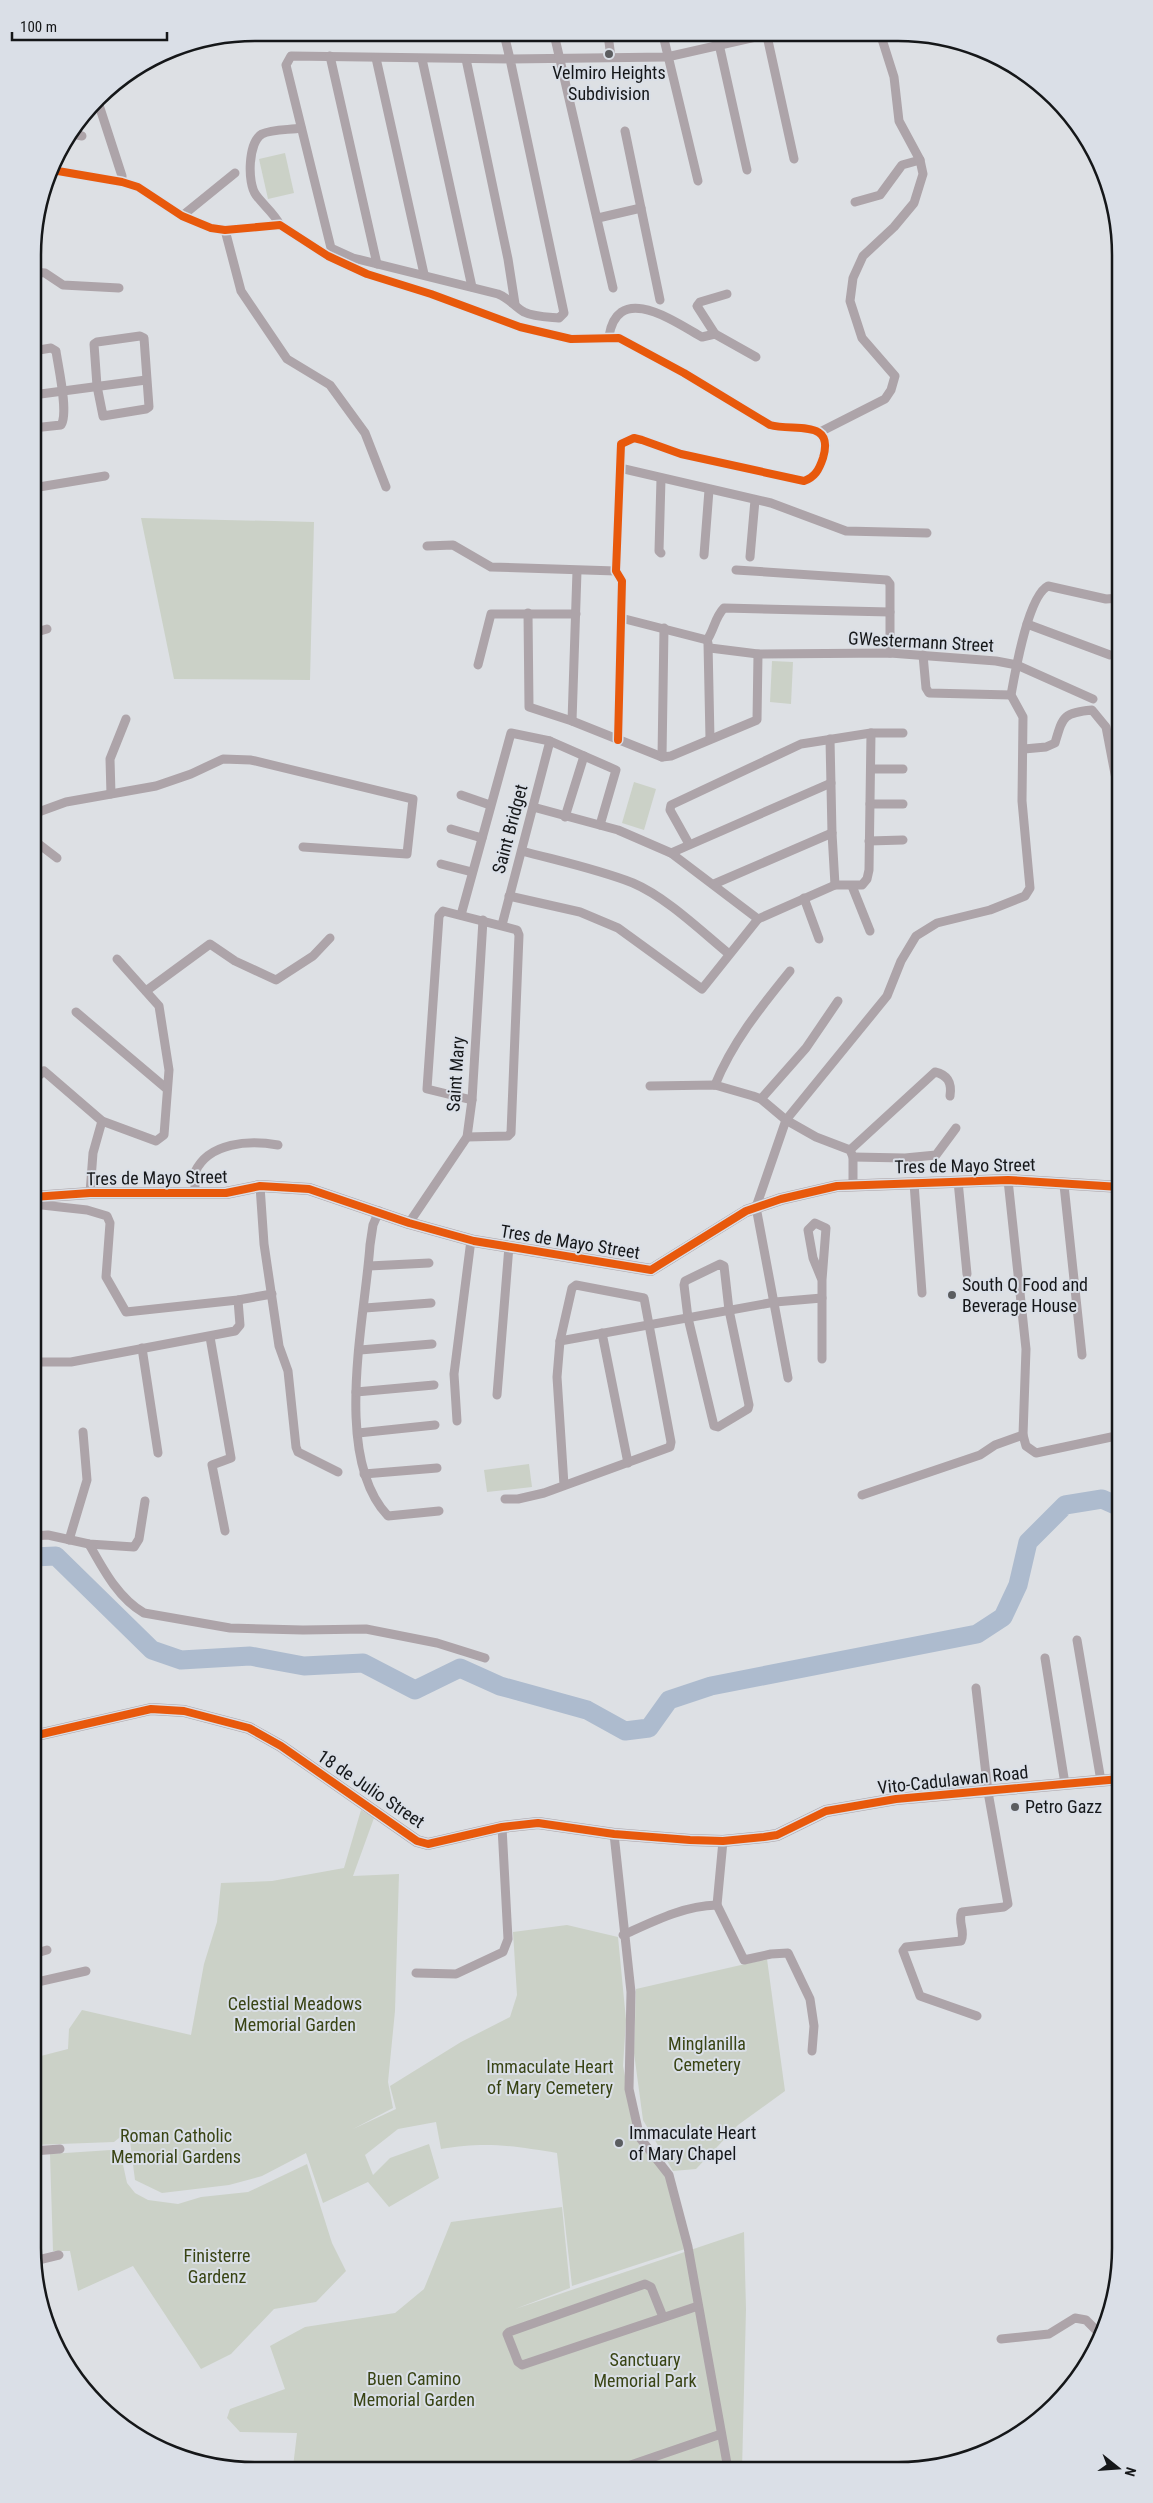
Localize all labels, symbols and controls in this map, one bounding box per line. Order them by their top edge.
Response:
scale bar [12,10,168,42]
text: 100 m [20,18,57,36]
marker: Velmiro Heights Subdivision [603,48,615,60]
place label: Velmiro Heights Subdivision [552,62,666,104]
street label: GWestermann Street [848,627,994,656]
street label: Saint Bridget [488,782,531,876]
street label: Saint Mary [442,1035,469,1112]
street label: Tres de Mayo Street [894,1154,1036,1177]
street label: Tres de Mayo Street [86,1166,228,1189]
street label: Tres de Mayo Street [499,1220,641,1263]
place label: South Q Food and Beverage House [962,1274,1088,1316]
marker: South Q Food and Beverage House [946,1289,958,1301]
street label: 18 de Julio Street [314,1745,429,1832]
street label: Vito-Cadulawan Road [877,1761,1029,1798]
place label: Petro Gazz [1025,1796,1102,1817]
marker: Petro Gazz [1009,1801,1021,1813]
park label: Celestial Meadows Memorial Garden [228,1993,362,2035]
park label: Minglanilla Cemetery [668,2033,746,2075]
park label: Immaculate Heart of Mary Cemetery [486,2056,614,2098]
place label: Immaculate Heart of Mary Chapel [629,2122,756,2164]
park label: Roman Catholic Memorial Gardens [111,2125,241,2167]
marker: Immaculate Heart of Mary Chapel [613,2137,625,2149]
park label: Finisterre Gardenz [184,2245,250,2287]
park label: Sanctuary Memorial Park [593,2349,697,2391]
park label: Buen Camino Memorial Garden [353,2368,475,2410]
north arrow [1093,2443,1143,2493]
text: N [1122,2465,1139,2478]

